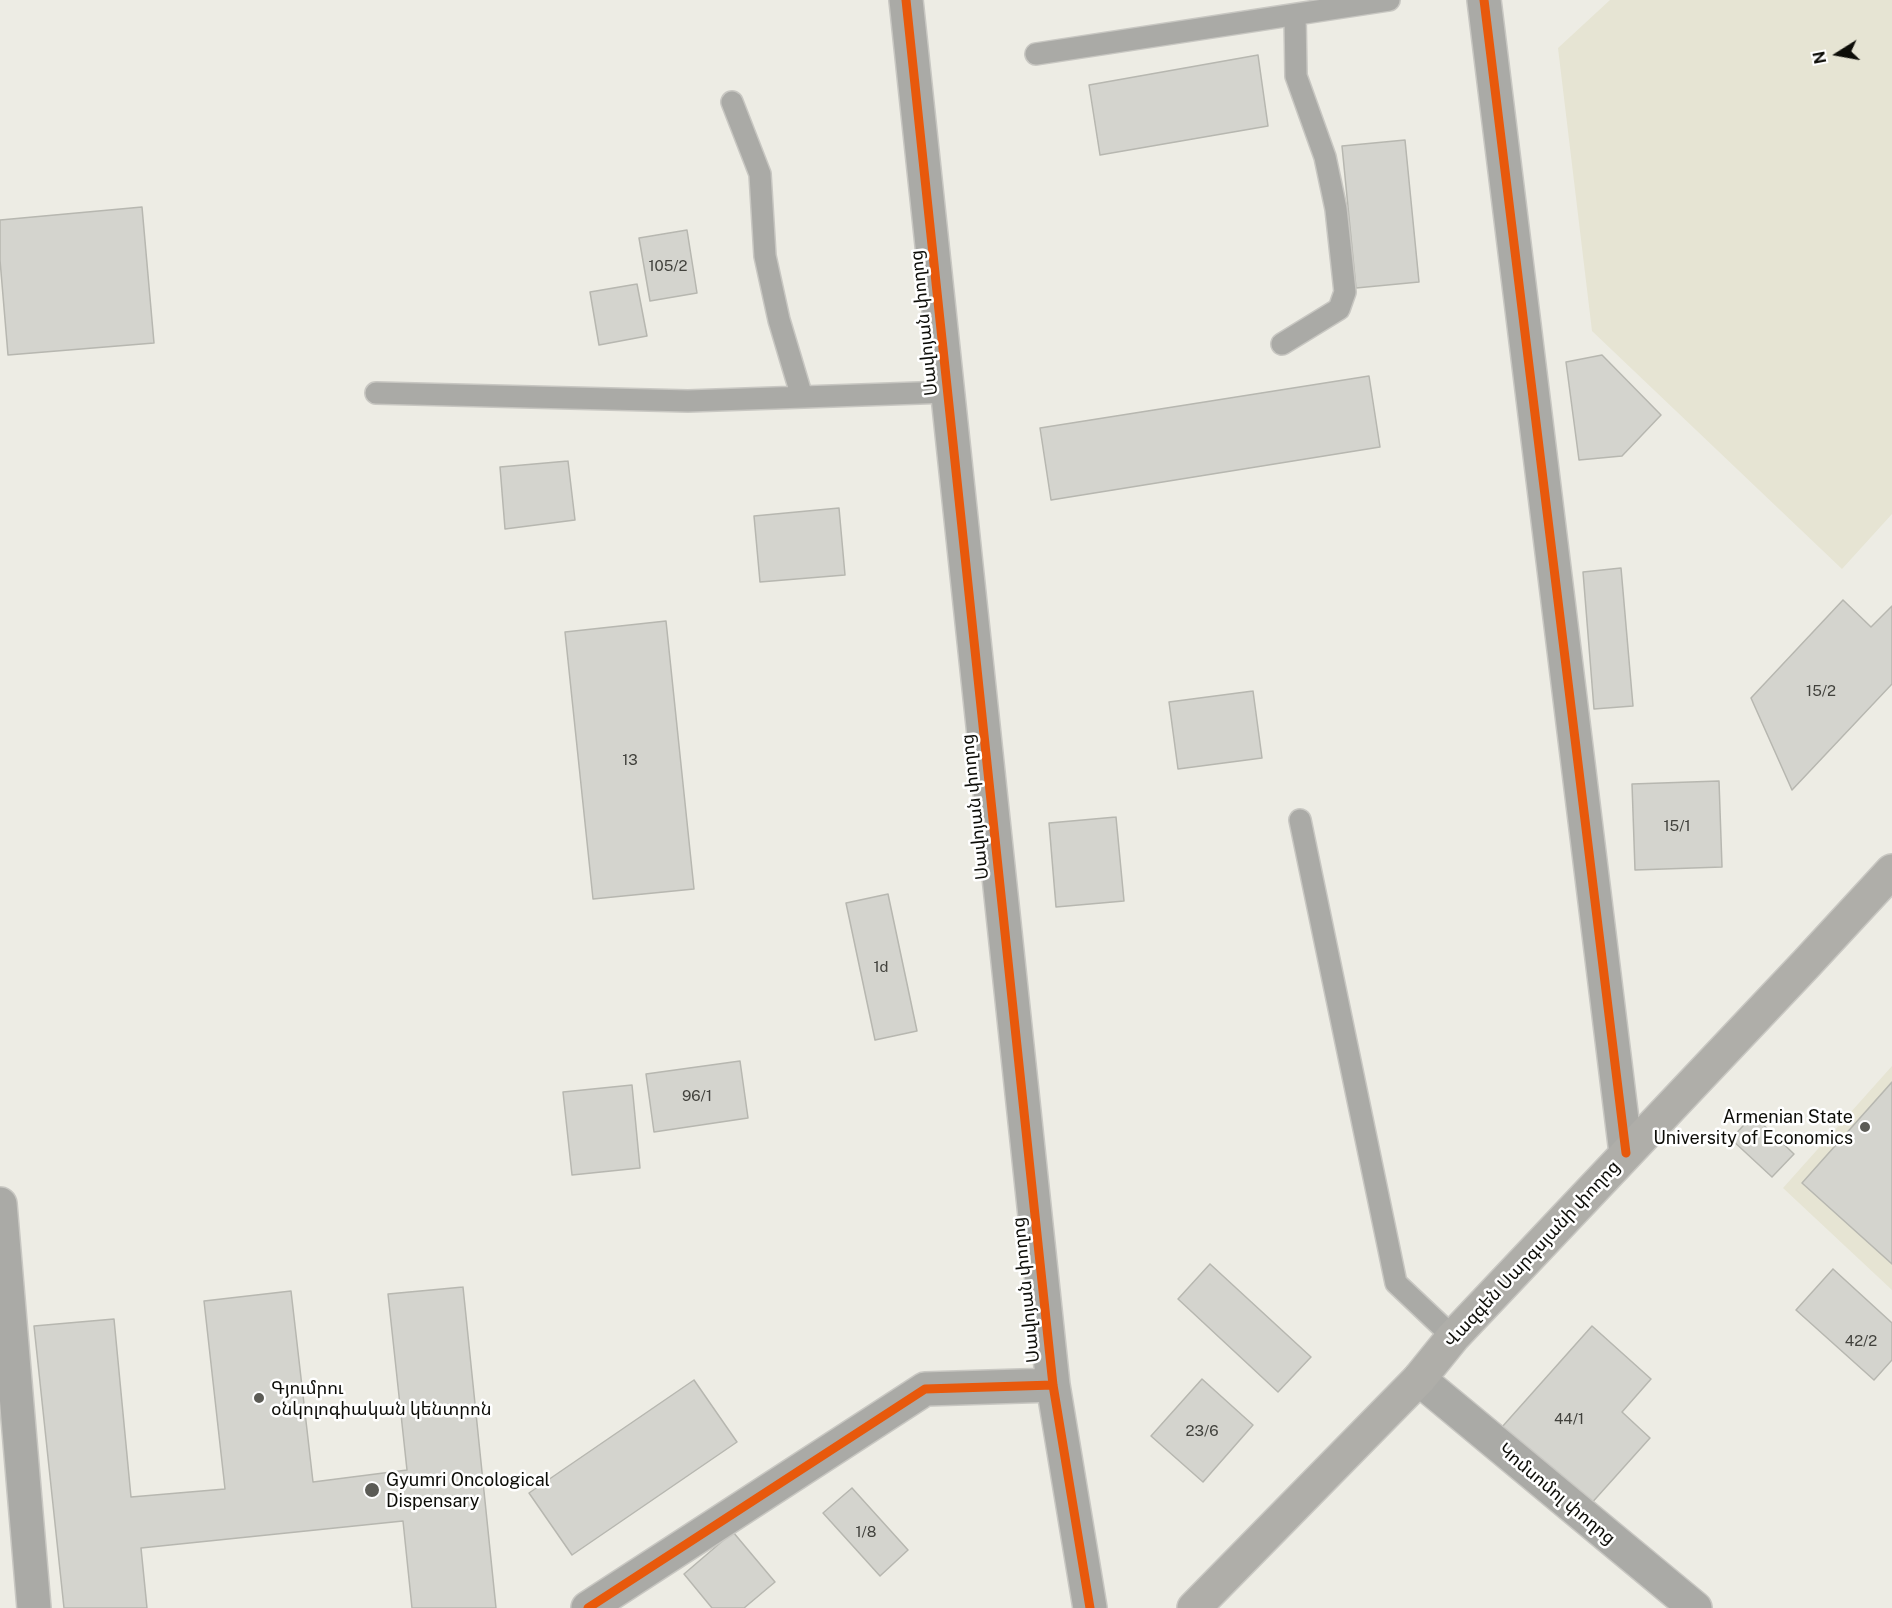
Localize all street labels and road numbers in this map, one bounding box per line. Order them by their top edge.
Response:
street label: Սավոյան փողոց [906,249,942,397]
street label: Սավոյան փողոց [957,733,993,881]
street label: Վազգեն Սարգսյանի փողոց [1440,1156,1624,1352]
street label: Սավոյան փողոց [1008,1216,1044,1364]
street label: Կոմսոմոլ փողոց [1494,1439,1620,1549]

